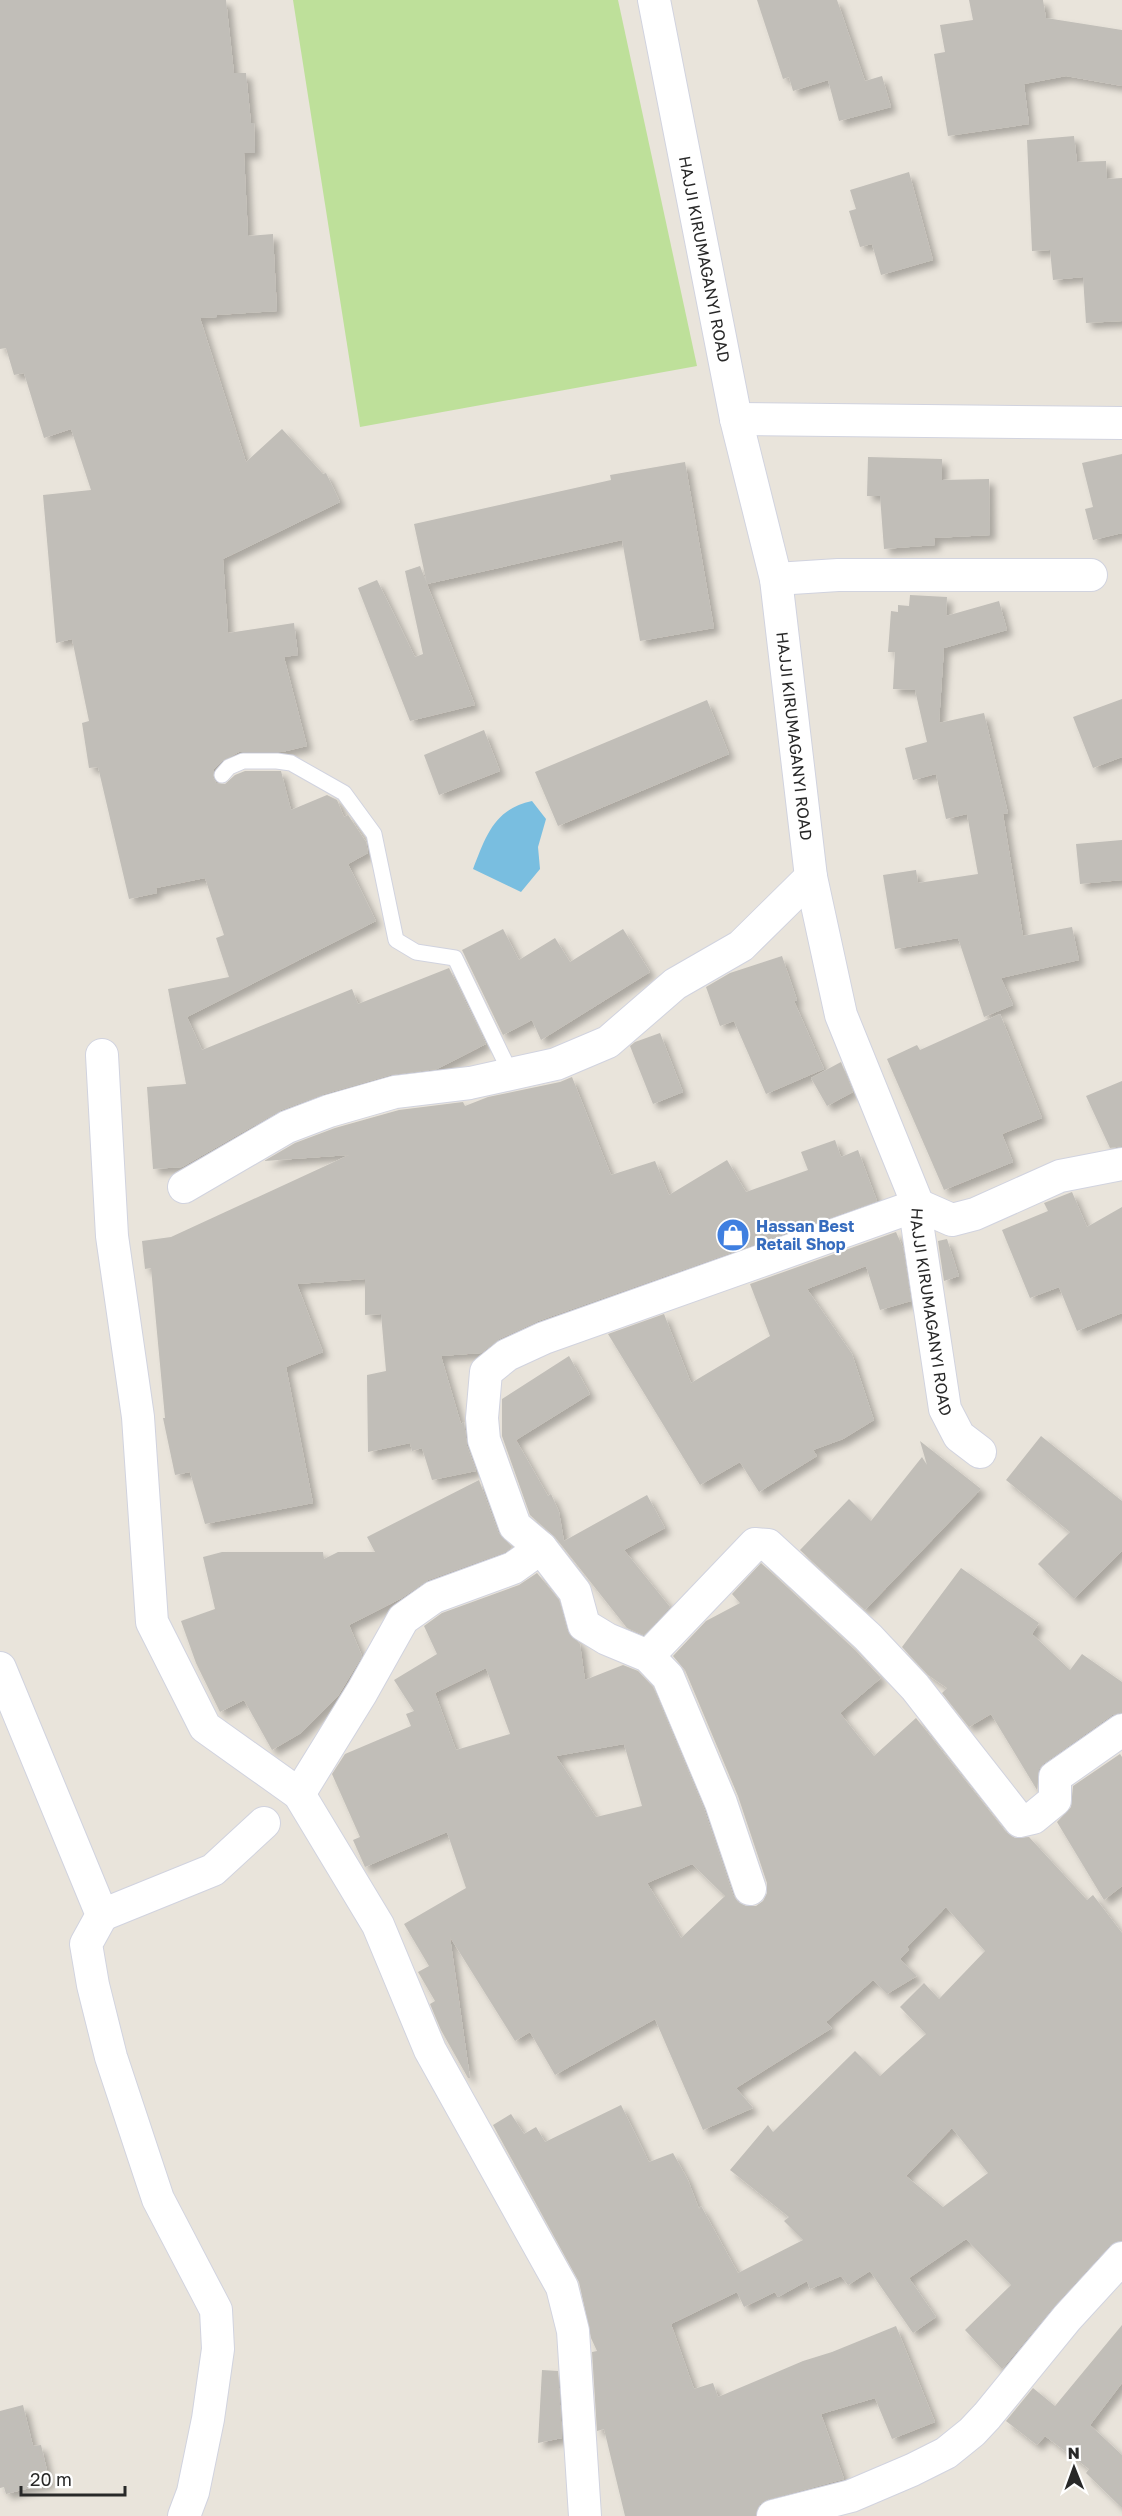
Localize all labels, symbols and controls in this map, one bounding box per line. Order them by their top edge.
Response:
street label: HAJJI KIRUMAGANYI ROAD [675,154,735,364]
street label: HAJJI KIRUMAGANYI ROAD [772,631,817,842]
street label: HAJJI KIRUMAGANYI ROAD [907,1207,957,1420]
place label: Hassan Best Retail Shop [756,1216,854,1254]
shop icon: Hassan Best Retail Shop [715,1217,751,1253]
north arrow [1044,2438,1104,2498]
text: N [1067,2443,1080,2463]
scale bar [21,2459,124,2497]
text: 20 m [30,2468,72,2490]

